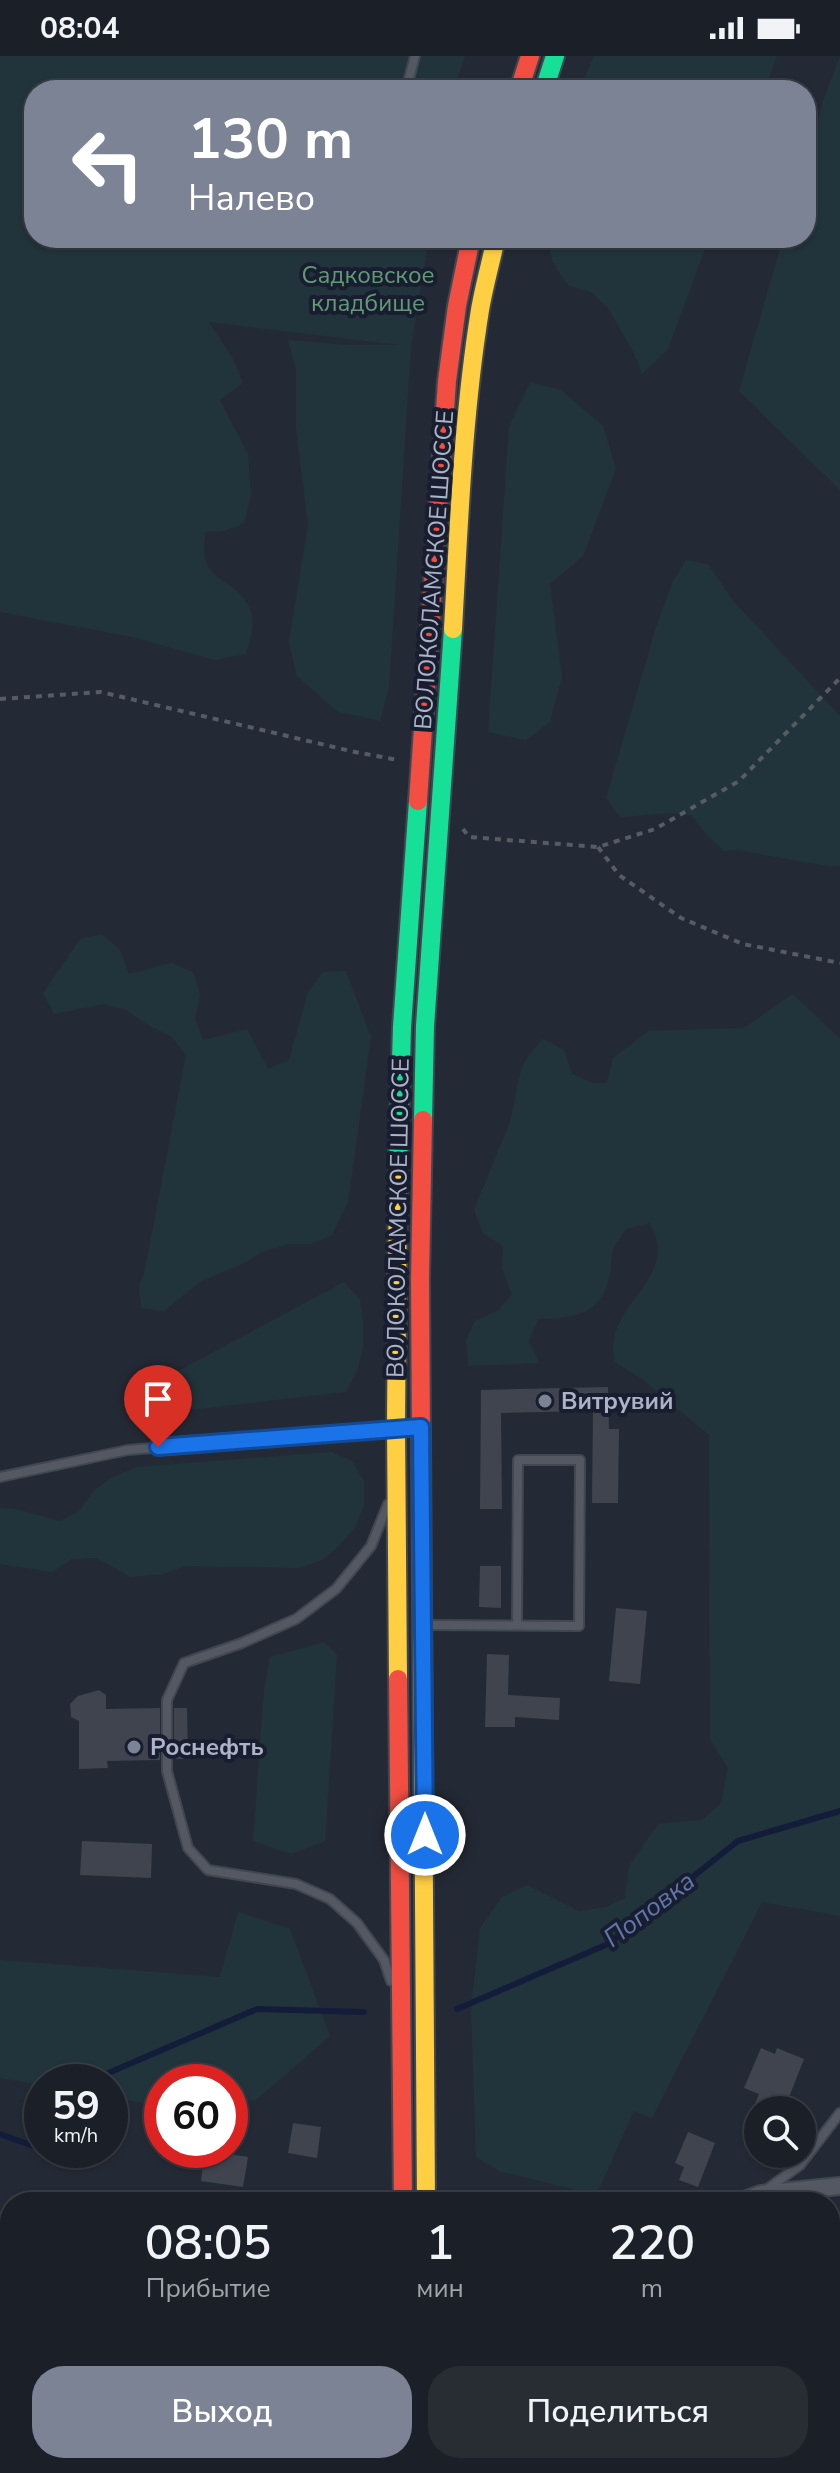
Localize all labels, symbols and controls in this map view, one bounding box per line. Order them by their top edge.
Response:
text: 08:04 [40,8,119,49]
text: 130 m [188,101,353,178]
icon: left [56,112,160,216]
text: Налево [188,174,315,223]
park label: Садковское кладбище [302,259,434,319]
street label: ВОЛОКОЛАМСКОЕ ШОССЕ [407,409,461,731]
street label: ВОЛОКОЛАМСКОЕ ШОССЕ [379,1058,417,1378]
pin [124,1365,192,1447]
icon: arrive [136,1377,180,1421]
place label: Витрувий [561,1385,674,1417]
marker: Витрувий [536,1392,554,1410]
place label: Роснефть [150,1731,264,1763]
marker: Роснефть [125,1738,143,1756]
position arrow [383,1793,467,1877]
water label: Поповка [596,1863,702,1955]
speed limit sign: 60 [144,2064,248,2168]
text: 59 [52,2079,100,2133]
map controls [744,2096,816,2168]
button: search [744,2096,816,2168]
text: km/h [54,2122,98,2149]
text: 08:05 [145,2210,271,2276]
text: 1 [426,2210,454,2276]
text: 220 [609,2210,695,2276]
text: Прибытие [146,2271,271,2306]
text: мин [416,2271,464,2306]
text: m [641,2271,663,2306]
button: Выход [32,2366,412,2458]
button: Поделиться [428,2366,808,2458]

